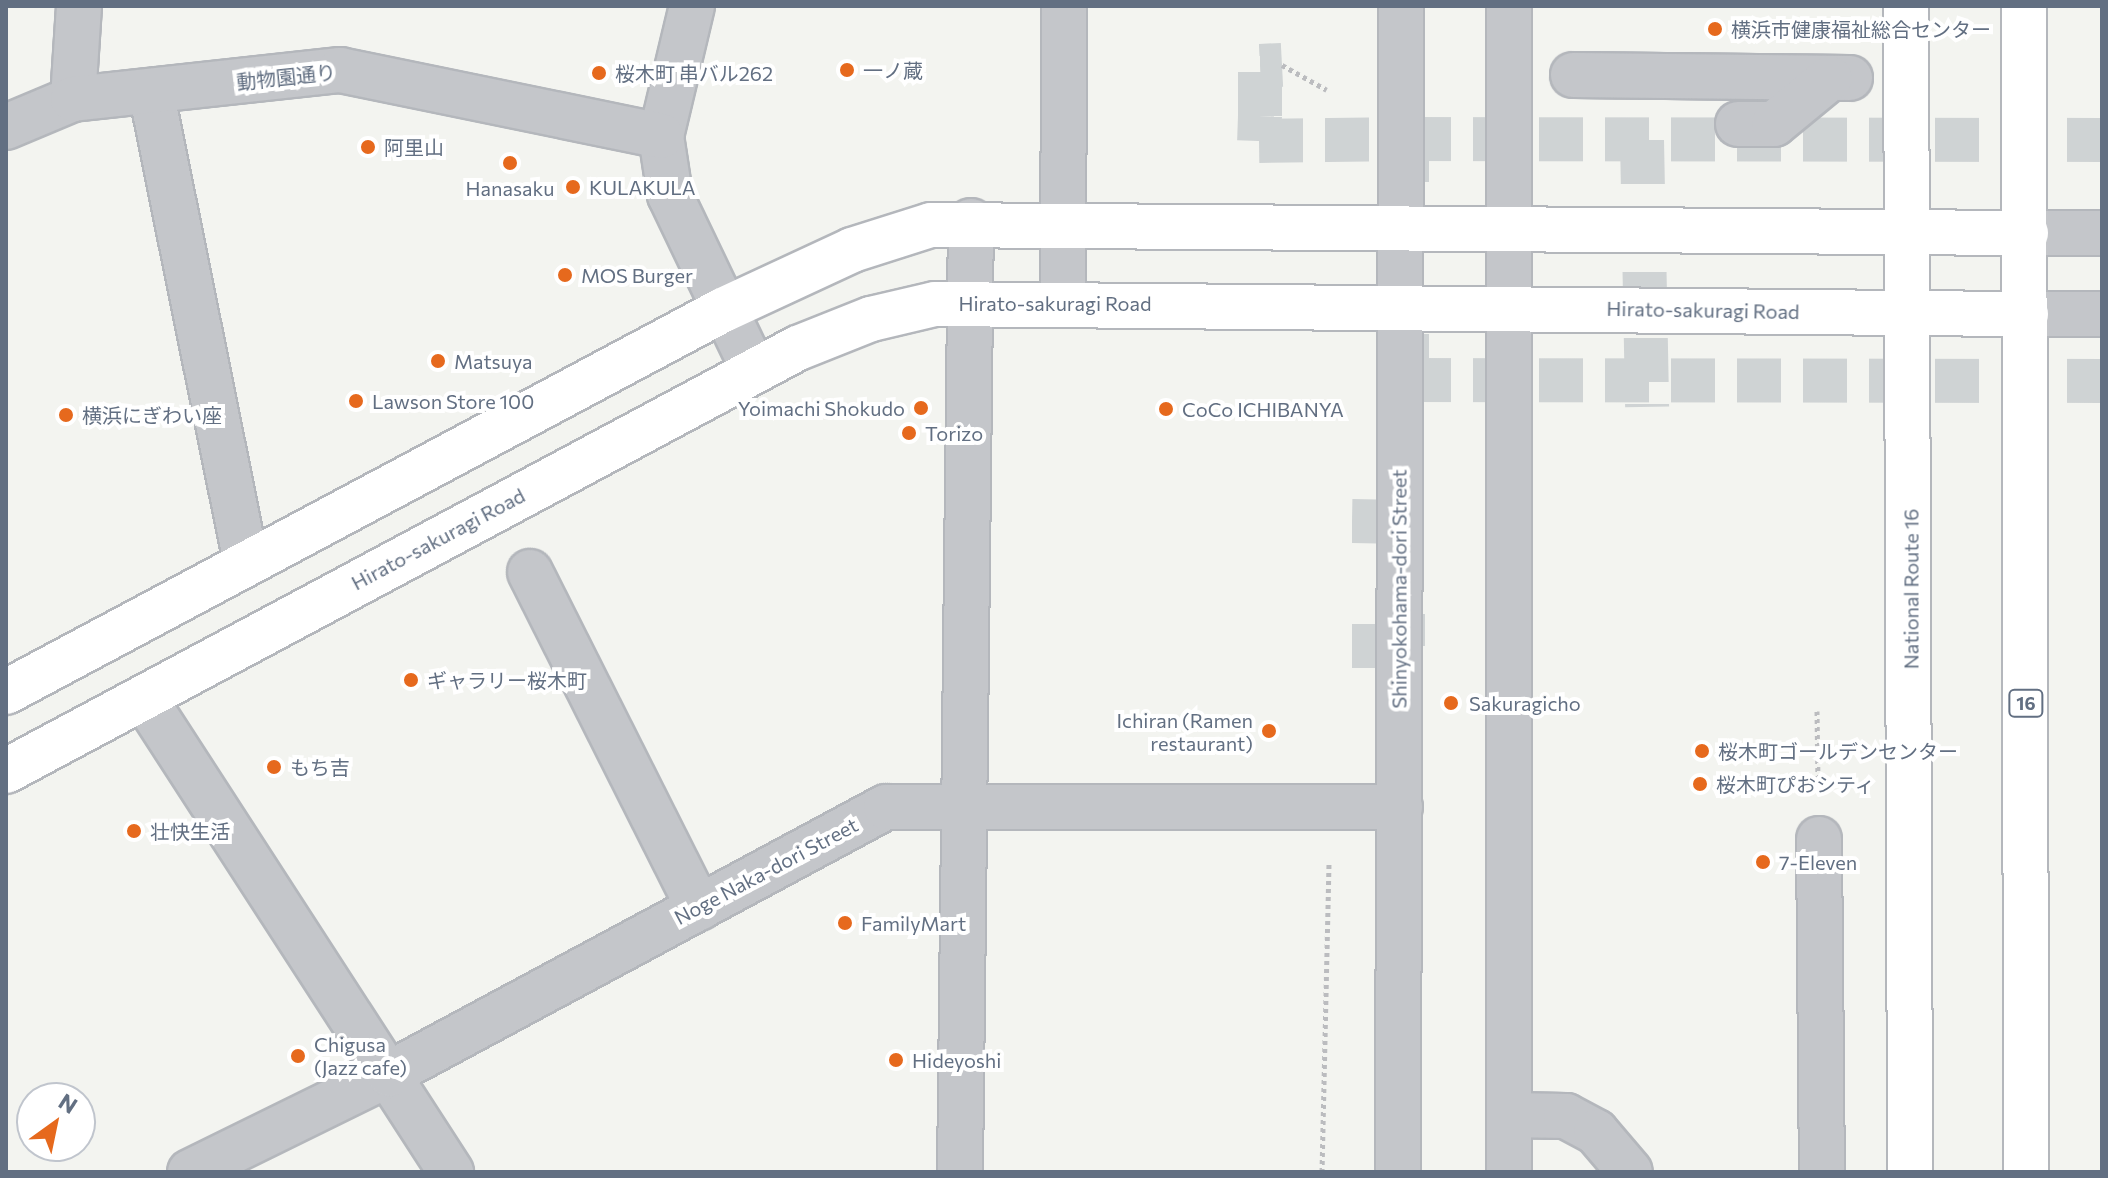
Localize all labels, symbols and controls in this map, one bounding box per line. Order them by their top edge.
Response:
place label: 横浜市健康福祉総合センター [1731,17,1991,41]
marker: 横浜市健康福祉総合センター [1706,20,1724,38]
place label: 一ノ蔵 [863,58,923,82]
street label: 動物園通り [235,60,337,94]
place label: 桜木町 串バル262 [615,61,773,85]
marker: 一ノ蔵 [838,61,856,79]
marker: 桜木町 串バル262 [590,64,608,82]
place label: 阿里山 [384,135,444,159]
marker: 阿里山 [359,138,377,156]
marker: Hanasaku [501,154,519,172]
place label: KULAKULA [589,175,696,199]
place label: Hanasaku [466,176,554,200]
marker: KULAKULA [564,178,582,196]
place label: MOS Burger [581,263,693,287]
marker: MOS Burger [556,266,574,284]
street label: Hirato-sakuragi Road [958,291,1152,315]
street label: Hirato-sakuragi Road [1606,296,1800,324]
place label: Matsuya [454,349,532,373]
marker: Matsuya [429,352,447,370]
place label: Lawson Store 100 [372,389,534,413]
marker: Lawson Store 100 [347,392,365,410]
place label: Yoimachi Shokudo [738,396,905,420]
place label: CoCo ICHIBANYA [1182,397,1344,421]
marker: Yoimachi Shokudo [912,399,930,417]
marker: CoCo ICHIBANYA [1157,400,1175,418]
place label: 横浜にぎわい座 [82,403,222,427]
marker: 横浜にぎわい座 [57,406,75,424]
place label: Torizo [925,421,983,445]
marker: Torizo [900,424,918,442]
street label: Shinyokohama-dori Street [1387,469,1411,709]
street label: Hirato-sakuragi Road [347,483,529,595]
street label: National Route 16 [1899,509,1923,669]
place label: ギャラリー桜木町 [427,668,587,692]
marker: ギャラリー桜木町 [402,671,420,689]
road number: 16 [2008,689,2044,717]
place label: Sakuragicho [1469,691,1581,715]
marker: Sakuragicho [1440,692,1462,714]
place label: Ichiran (Ramen restaurant) [1116,708,1253,755]
marker: Ichiran (Ramen restaurant) [1260,722,1278,740]
place label: 桜木町ゴールデンセンター [1718,739,1958,763]
marker: 桜木町ゴールデンセンター [1693,742,1711,760]
place label: もち吉 [290,755,350,779]
marker: もち吉 [265,758,283,776]
place label: 桜木町ぴおシティ [1716,772,1876,796]
marker: 桜木町ぴおシティ [1691,775,1709,793]
street label: Noge Naka-dori Street [670,812,862,930]
place label: 壮快生活 [150,819,230,843]
marker: 壮快生活 [125,822,143,840]
place label: 7-Eleven [1779,850,1857,874]
marker: 7-Eleven [1754,853,1772,871]
place label: FamilyMart [861,911,966,935]
marker: FamilyMart [836,914,854,932]
place label: Chigusa (Jazz cafe) [314,1032,407,1079]
marker: Chigusa (Jazz cafe) [289,1047,307,1065]
place label: Hideyoshi [912,1048,1001,1072]
marker: Hideyoshi [887,1051,905,1069]
north arrow [16,1082,96,1162]
text: N [54,1087,83,1119]

